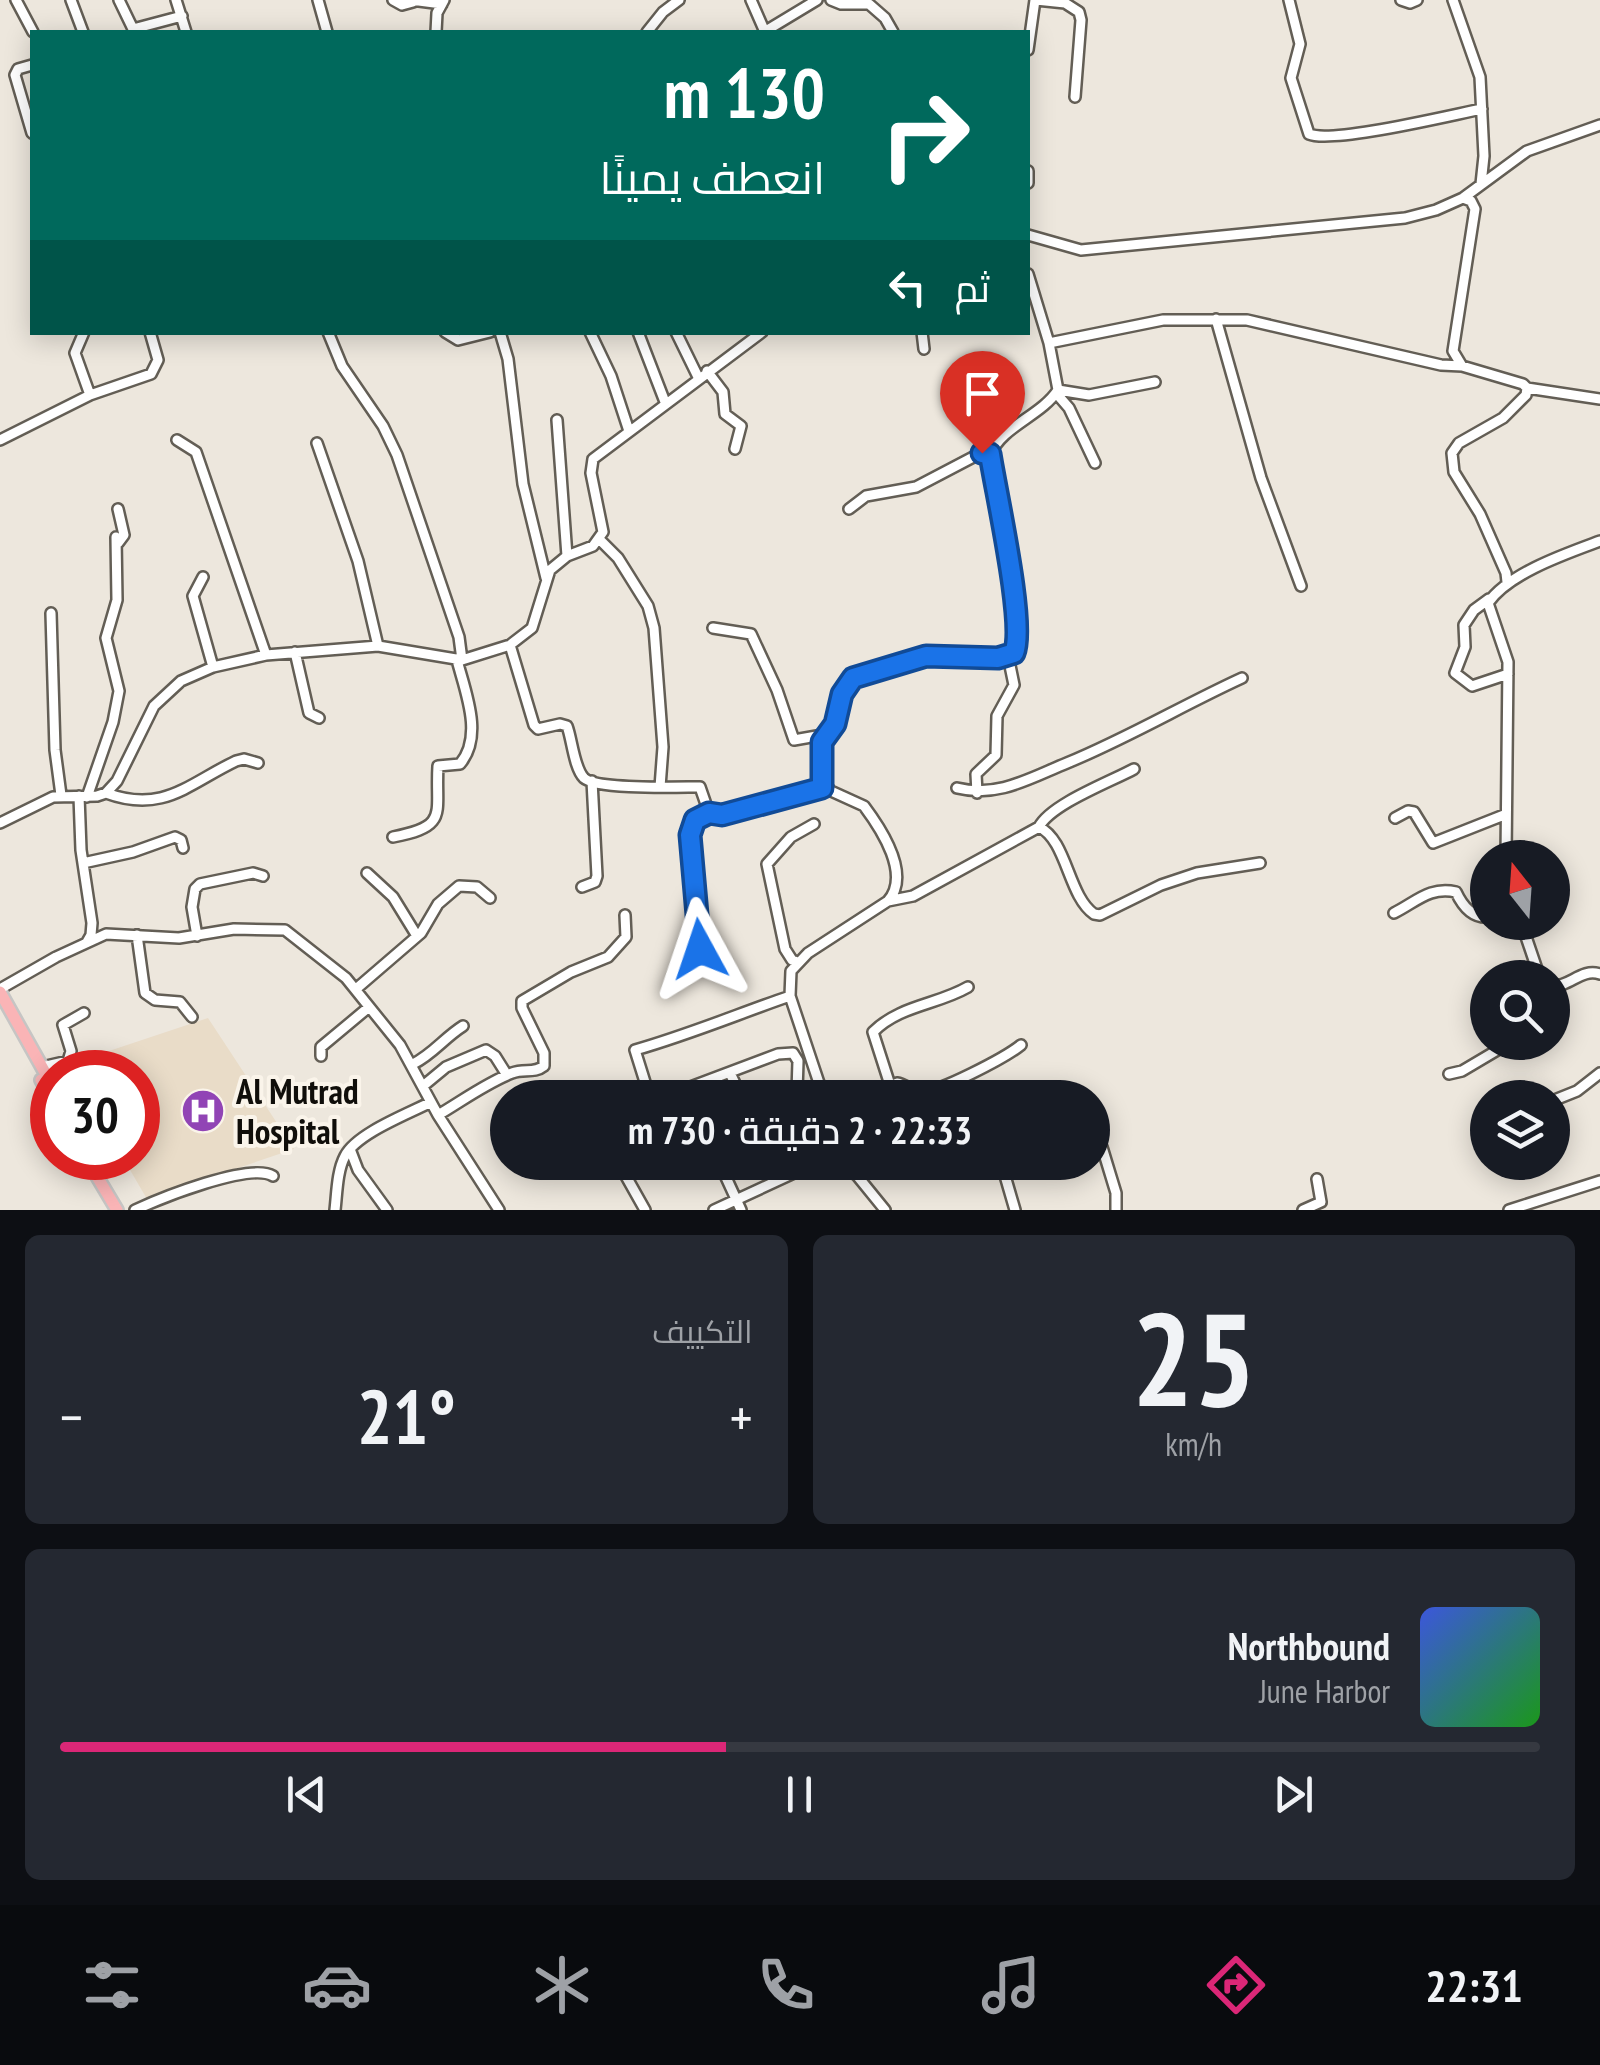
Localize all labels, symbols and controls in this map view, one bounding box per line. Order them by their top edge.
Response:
text: 130 m [664,47,825,137]
icon: right [860,70,990,200]
text: انعطف يمينًا [599,148,825,206]
icon: left [880,260,935,315]
text: ثم [955,263,990,312]
pin [940,351,1025,454]
icon: arrive [955,366,1010,421]
north arrow [1470,840,1570,940]
map controls [1470,840,1570,1180]
position arrow [648,897,752,1001]
button: search [1470,960,1570,1060]
speed limit sign: 30 [30,1050,160,1180]
place label: Al Mutrad Hospital [235,1068,359,1154]
button: layers [1470,1080,1570,1180]
hospital icon: Al Mutrad Hospital [180,1088,226,1134]
text: 22:33 · 2 دقيقة · 730 m [628,1105,972,1154]
text: 25 [1132,1274,1256,1442]
text: التكييف [652,1310,753,1352]
text: 21° [357,1368,456,1465]
text: − [60,1381,83,1452]
text: + [730,1381,752,1452]
text: km/h [1165,1423,1222,1465]
text: Northbound [1228,1621,1390,1670]
text: June Harbor [1259,1670,1390,1712]
icon: previous [279,1767,334,1822]
icon: pause [772,1767,827,1822]
icon: next [1266,1767,1321,1822]
icon: filters [77,1950,147,2020]
icon: car [302,1950,372,2020]
icon: climate [527,1950,597,2020]
icon: phone [751,1950,821,2020]
icon: music [976,1950,1046,2020]
icon: directions [1201,1950,1271,2020]
text: 22:31 [1425,1956,1523,2014]

